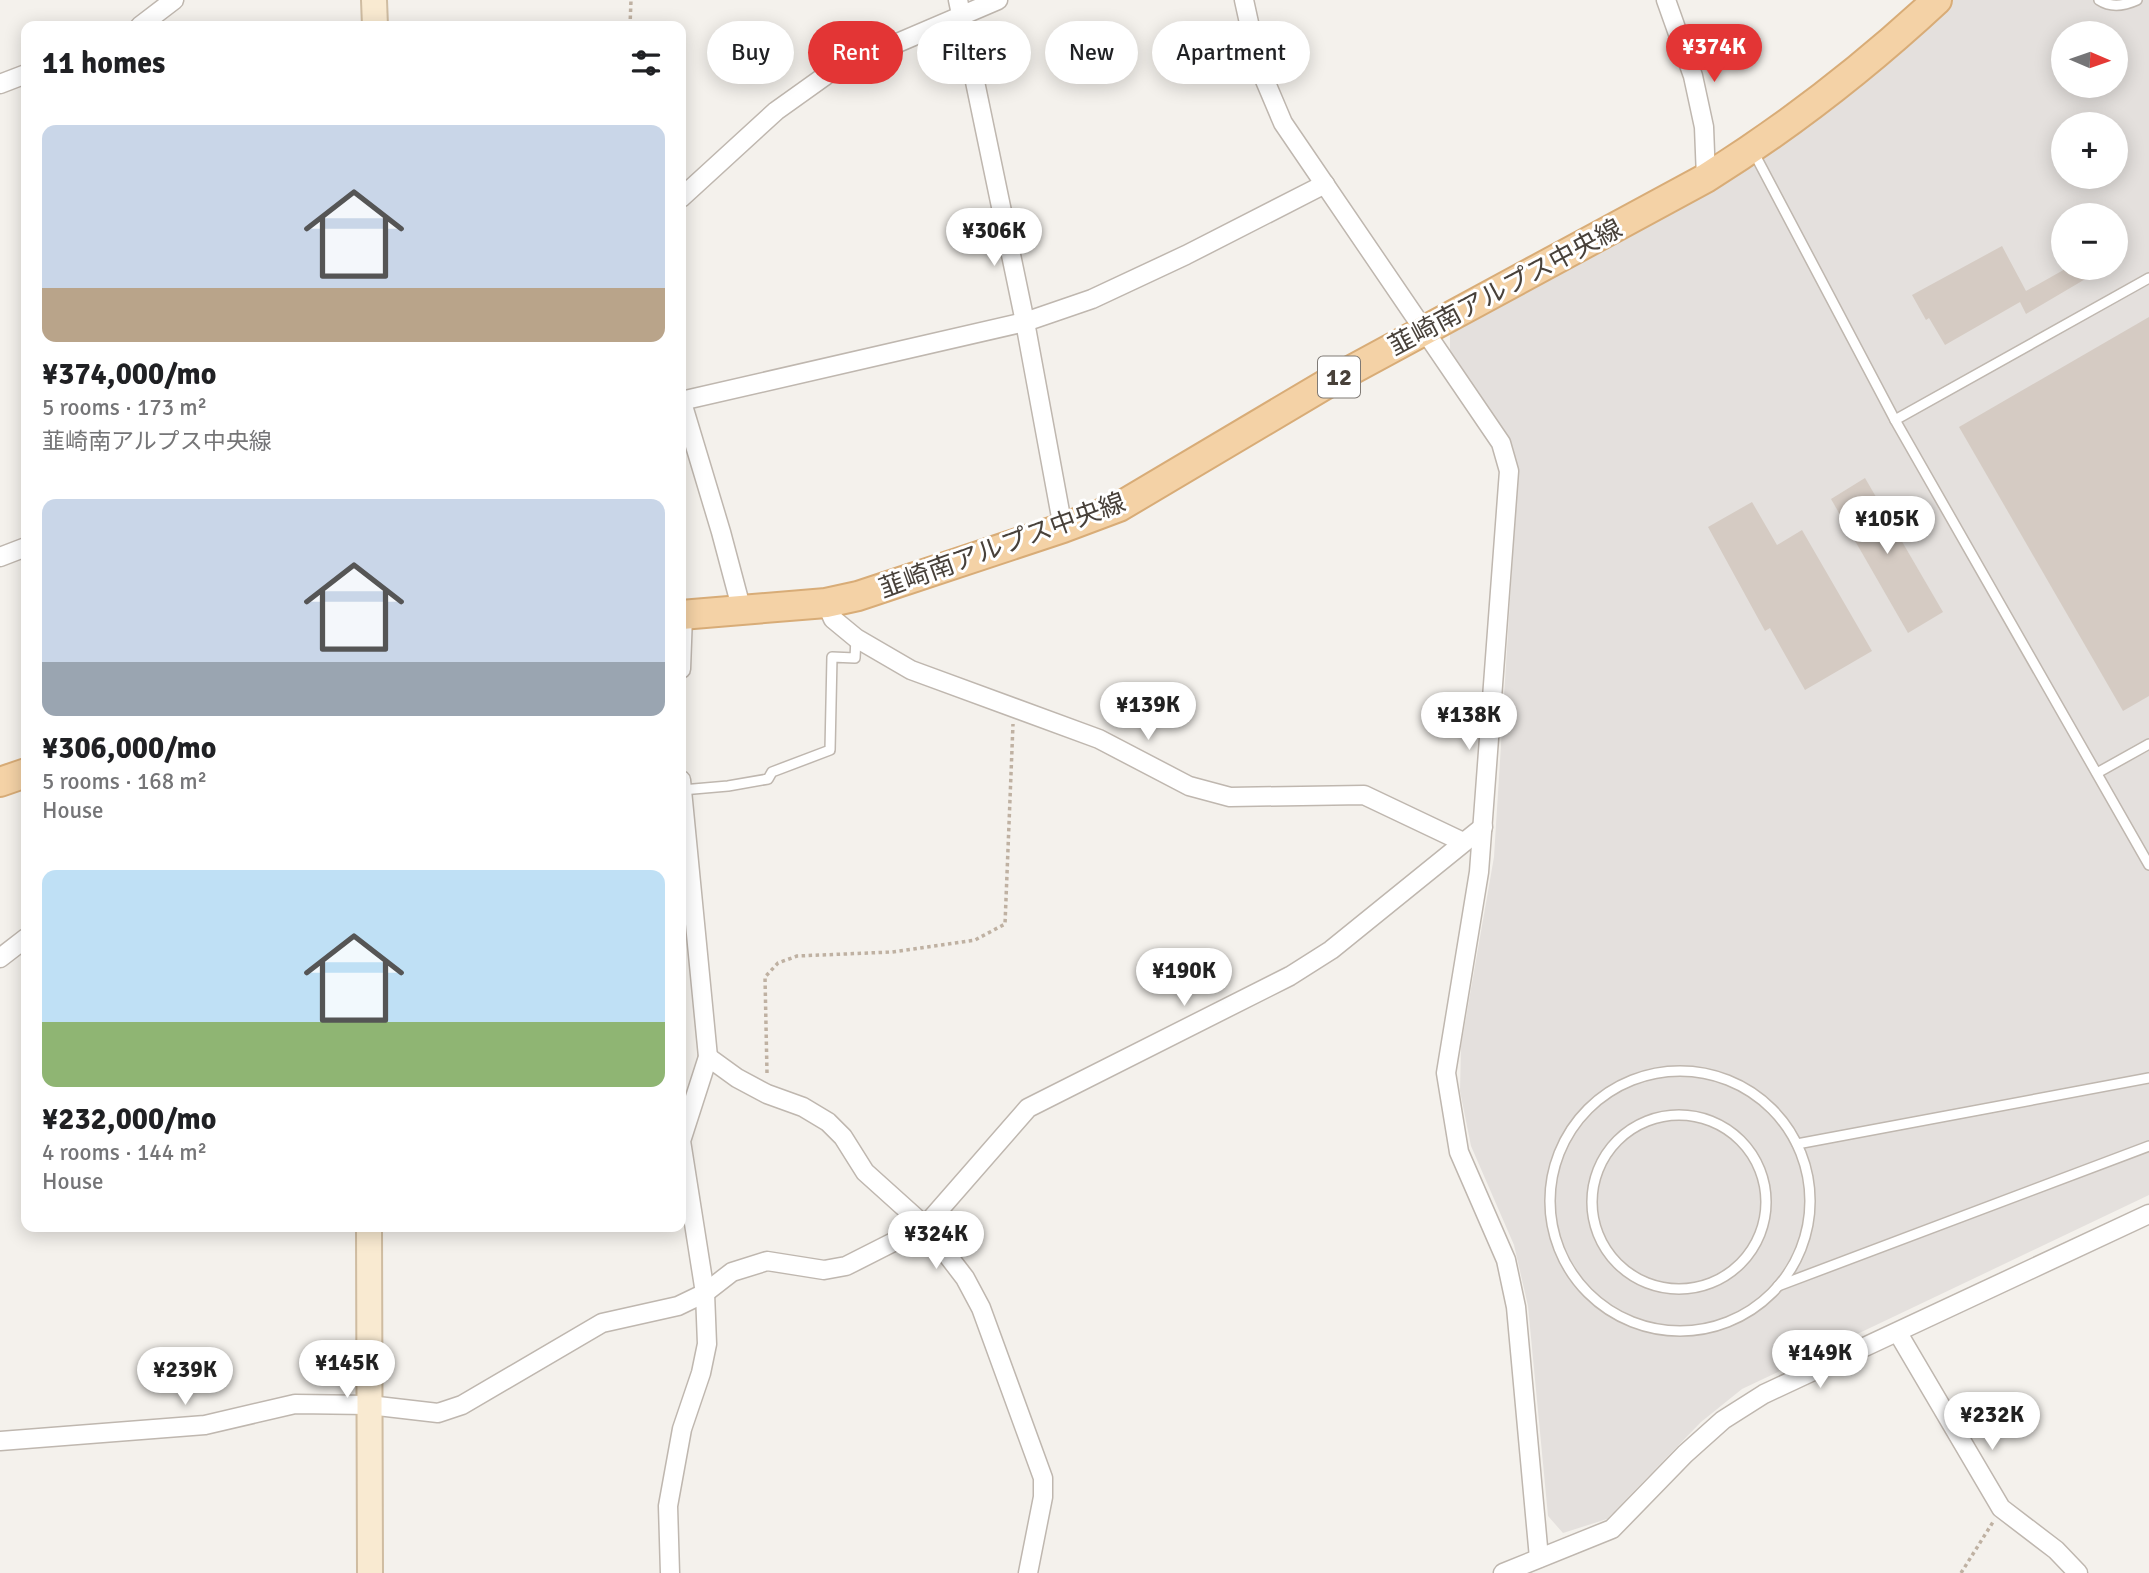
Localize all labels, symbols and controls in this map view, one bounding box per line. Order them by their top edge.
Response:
chip: Buy [707,21,794,84]
chip: Rent [808,21,903,84]
chip: Filters [917,21,1031,84]
chip: New [1045,21,1138,84]
chip: Apartment [1152,21,1310,84]
north arrow [2051,21,2128,98]
map controls [2051,21,2128,280]
pin: ¥374K [1665,24,1763,84]
text: ¥374K [1682,32,1746,61]
icon: filters [627,44,665,82]
text: 11 homes [42,45,165,82]
button: + [2051,112,2128,189]
icon: home [291,171,417,297]
button: − [2051,203,2128,280]
pin: ¥306K [945,208,1043,268]
street label: 韮崎南アルプス中央線 [1383,213,1628,363]
text: ¥306K [962,216,1026,245]
text: ¥374,000/mo [42,356,216,393]
road number: 12 [1318,356,1360,398]
text: 5 rooms · 173 m² [42,393,207,422]
text: 韮崎南アルプス中央線 [42,427,272,456]
street label: 韮崎南アルプス中央線 [875,486,1130,605]
pin: ¥105K [1838,496,1936,556]
text: ¥105K [1855,504,1919,533]
icon: home [291,544,417,670]
pin: ¥139K [1099,682,1197,742]
text: ¥139K [1116,690,1180,719]
pin: ¥138K [1420,692,1518,752]
text: ¥138K [1437,700,1501,729]
text: ¥306,000/mo [42,730,216,767]
text: 5 rooms · 168 m² [42,767,207,796]
text: House [42,796,104,825]
icon: home [291,915,417,1041]
pin: ¥190K [1135,948,1233,1008]
text: ¥190K [1152,956,1216,985]
text: ¥232,000/mo [42,1101,216,1138]
text: 4 rooms · 144 m² [42,1138,207,1167]
text: House [42,1167,104,1196]
pin: ¥324K [887,1212,985,1271]
text: ¥324K [904,1219,968,1248]
pin: ¥149K [1771,1330,1869,1390]
text: ¥149K [1788,1338,1852,1367]
pin: ¥145K [298,1340,396,1400]
pin: ¥239K [136,1348,234,1407]
text: ¥145K [315,1348,379,1377]
text: ¥239K [153,1355,217,1384]
pin: ¥232K [1943,1392,2041,1452]
text: ¥232K [1960,1400,2024,1429]

